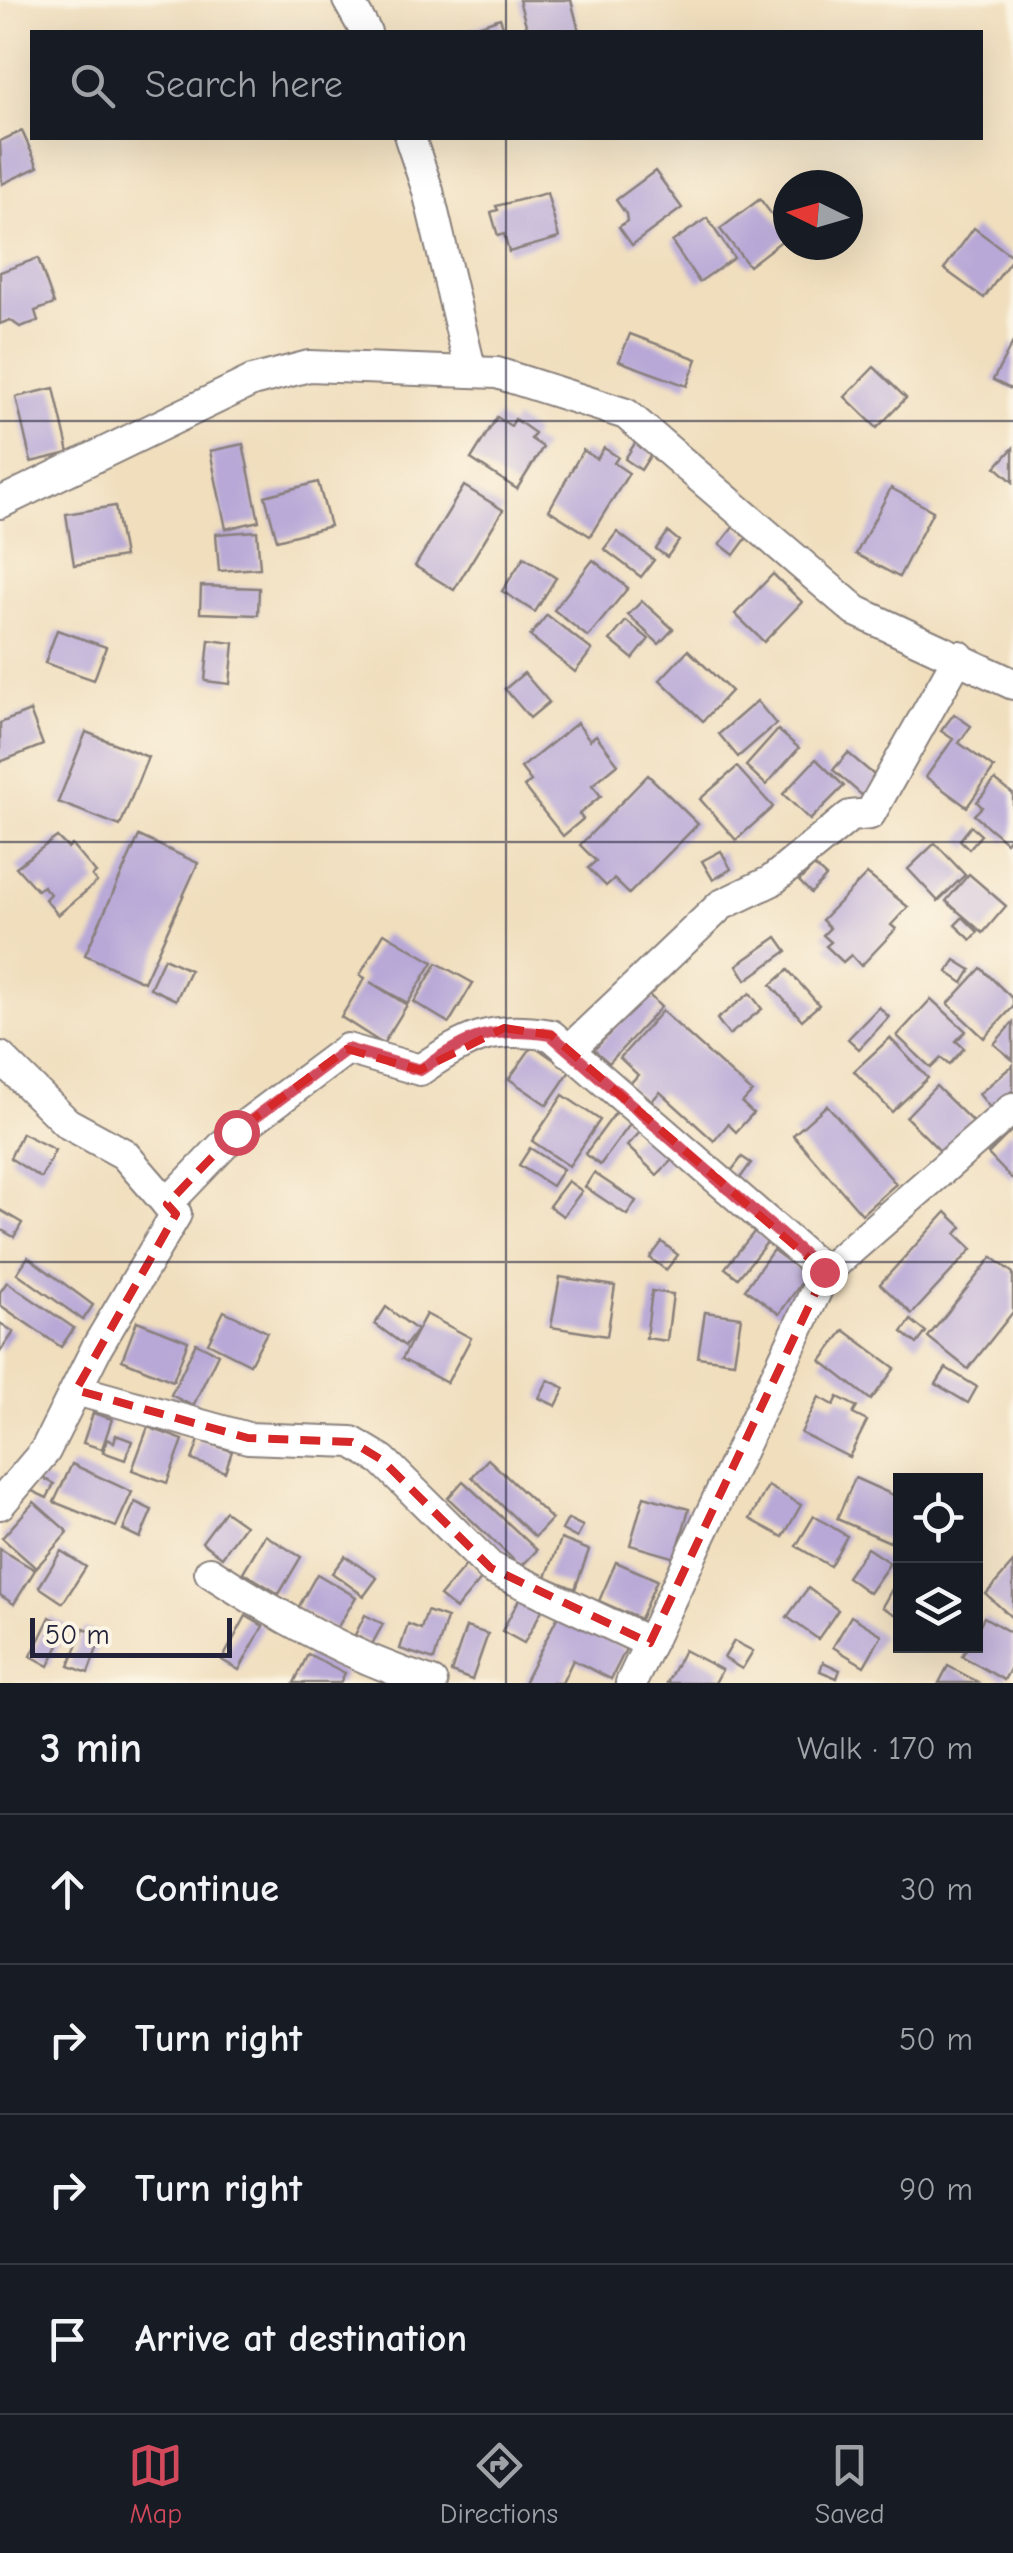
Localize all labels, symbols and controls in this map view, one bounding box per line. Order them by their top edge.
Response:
search box [30,30,983,140]
icon: search [65,58,120,113]
text: Search here [145,63,343,107]
north arrow [773,170,863,260]
route start [214,1110,260,1156]
route end [802,1250,848,1296]
map controls [893,1473,983,1653]
button: locate [893,1473,983,1563]
button: layers [893,1563,983,1653]
scale bar [30,1613,232,1658]
text: 50 m [45,1619,110,1651]
text: 3 min [40,1724,142,1773]
text: Walk · 170 m [797,1730,973,1767]
icon: ahead [40,1862,95,1917]
text: Continue [135,1867,279,1911]
text: 30 m [900,1871,973,1908]
icon: right [40,2012,95,2067]
text: Turn right [135,2017,302,2061]
text: 50 m [899,2021,973,2058]
icon: right [40,2162,95,2217]
text: Turn right [135,2167,302,2211]
text: 90 m [899,2171,973,2208]
icon: arrive [40,2312,95,2367]
text: Arrive at destination [135,2317,467,2361]
tab: Map [128,2438,183,2530]
tab: Directions [440,2438,558,2530]
tab: Saved [815,2438,885,2530]

